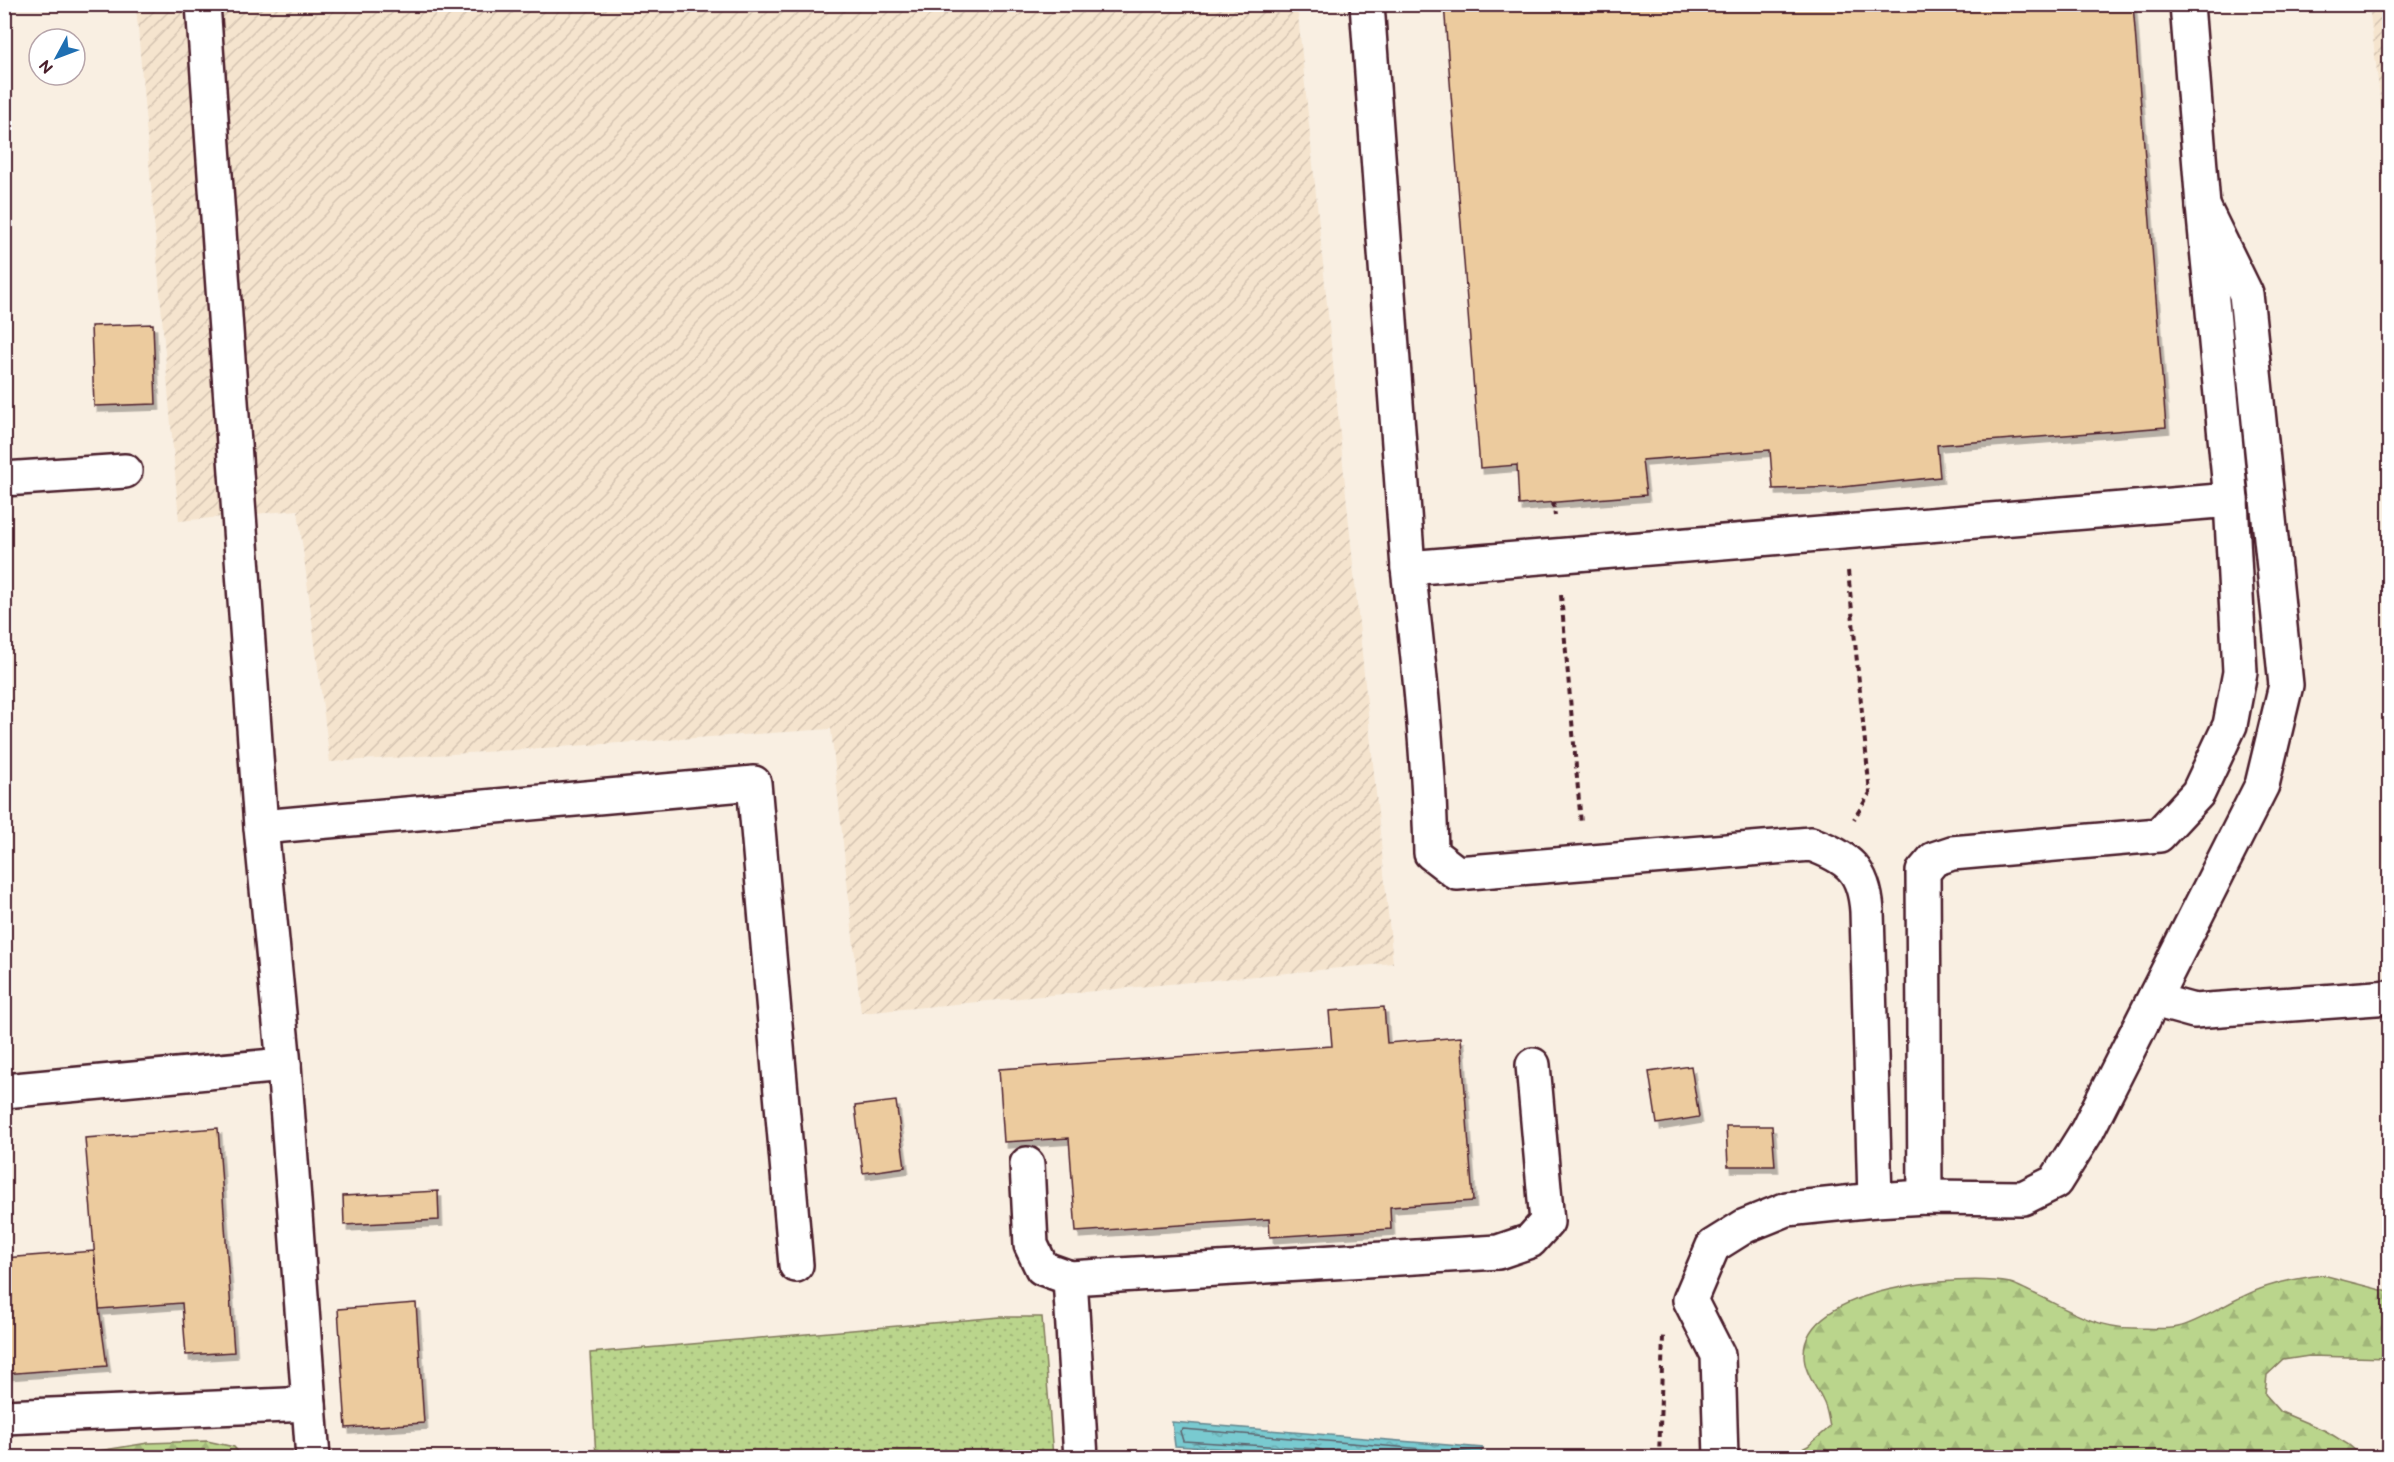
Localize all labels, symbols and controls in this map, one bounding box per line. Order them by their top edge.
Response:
north arrow [27,27,87,87]
text: N [36,55,58,77]

